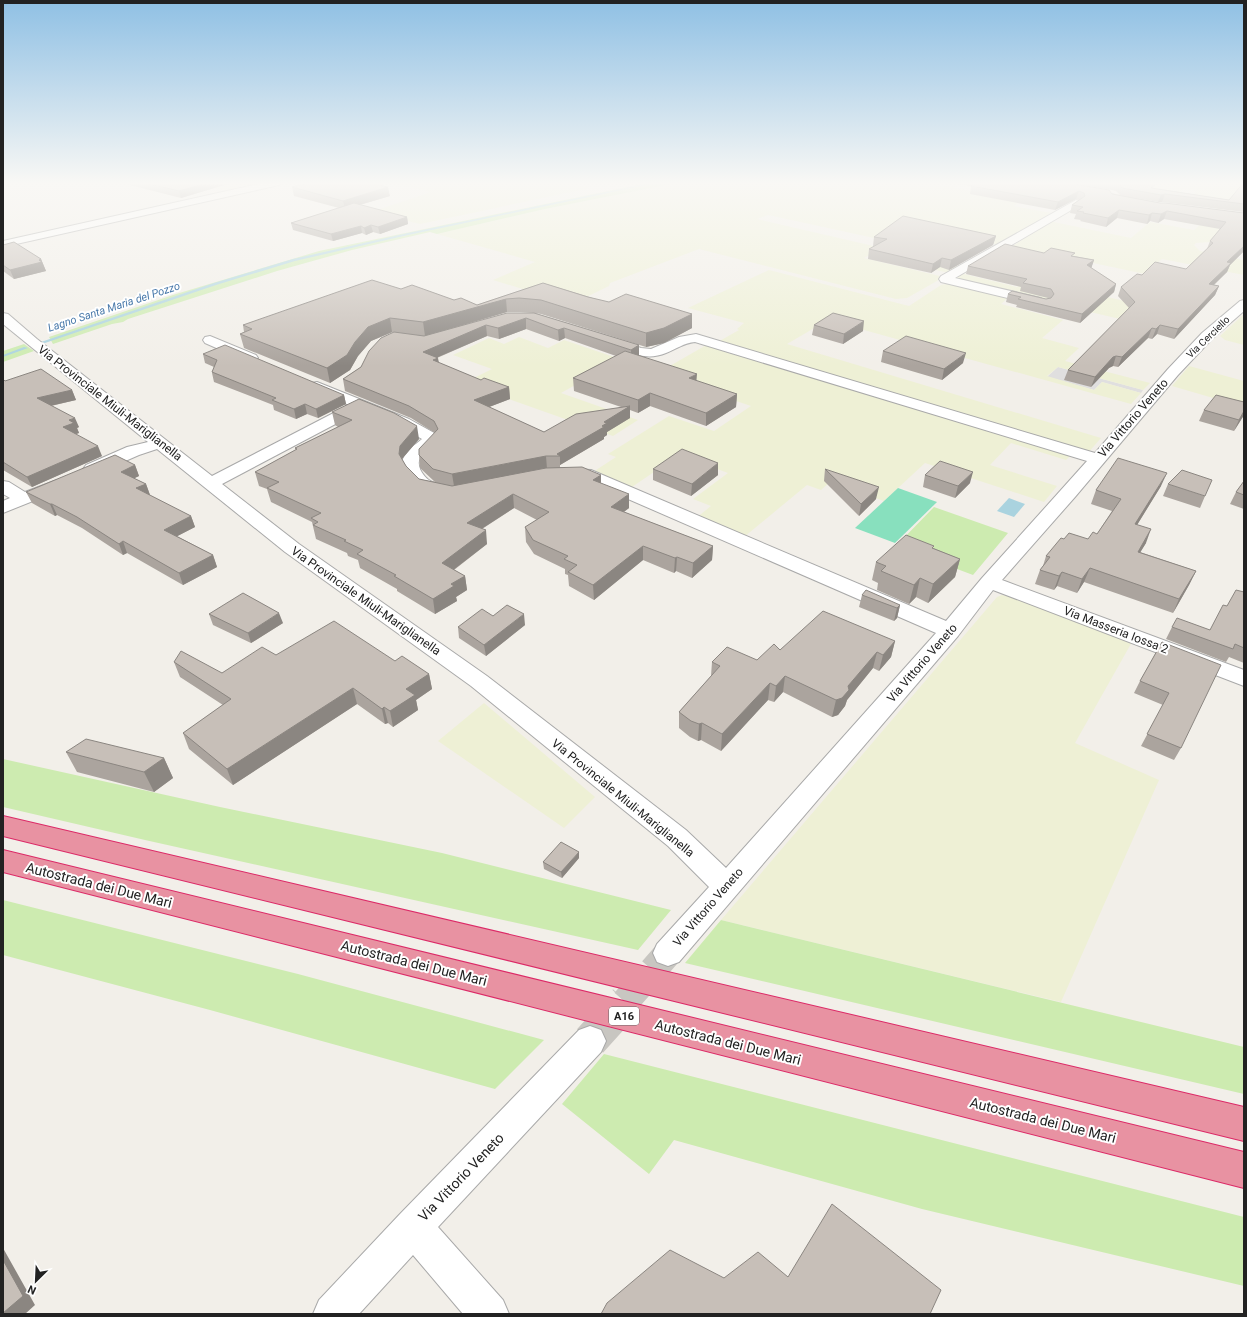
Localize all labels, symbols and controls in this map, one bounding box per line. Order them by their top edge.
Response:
water label: Lagno Santa Maria del Pozzo [46,279,182,335]
street label: Via Cerciello [1184,314,1232,360]
street label: Via Provinciale Miuli-Mariglianella [35,342,185,464]
street label: Via Vittorio Veneto [1095,376,1171,460]
street label: Via Provinciale Miuli-Mariglianella [289,544,443,658]
street label: Via Masseria Iossa 2 [1062,604,1171,657]
street label: Via Vittorio Veneto [884,621,960,705]
street label: Via Provinciale Miuli-Mariglianella [549,736,697,860]
street label: Autostrada dei Due Mari [24,859,174,911]
street label: Via Vittorio Veneto [670,865,746,949]
street label: Autostrada dei Due Mari [339,937,489,989]
road number: A16 [609,1007,639,1025]
street label: Autostrada dei Due Mari [653,1016,803,1068]
street label: Autostrada dei Due Mari [968,1094,1118,1146]
street label: Via Vittorio Veneto [415,1130,507,1224]
north arrow [16,1261,56,1301]
text: N [26,1282,38,1297]

